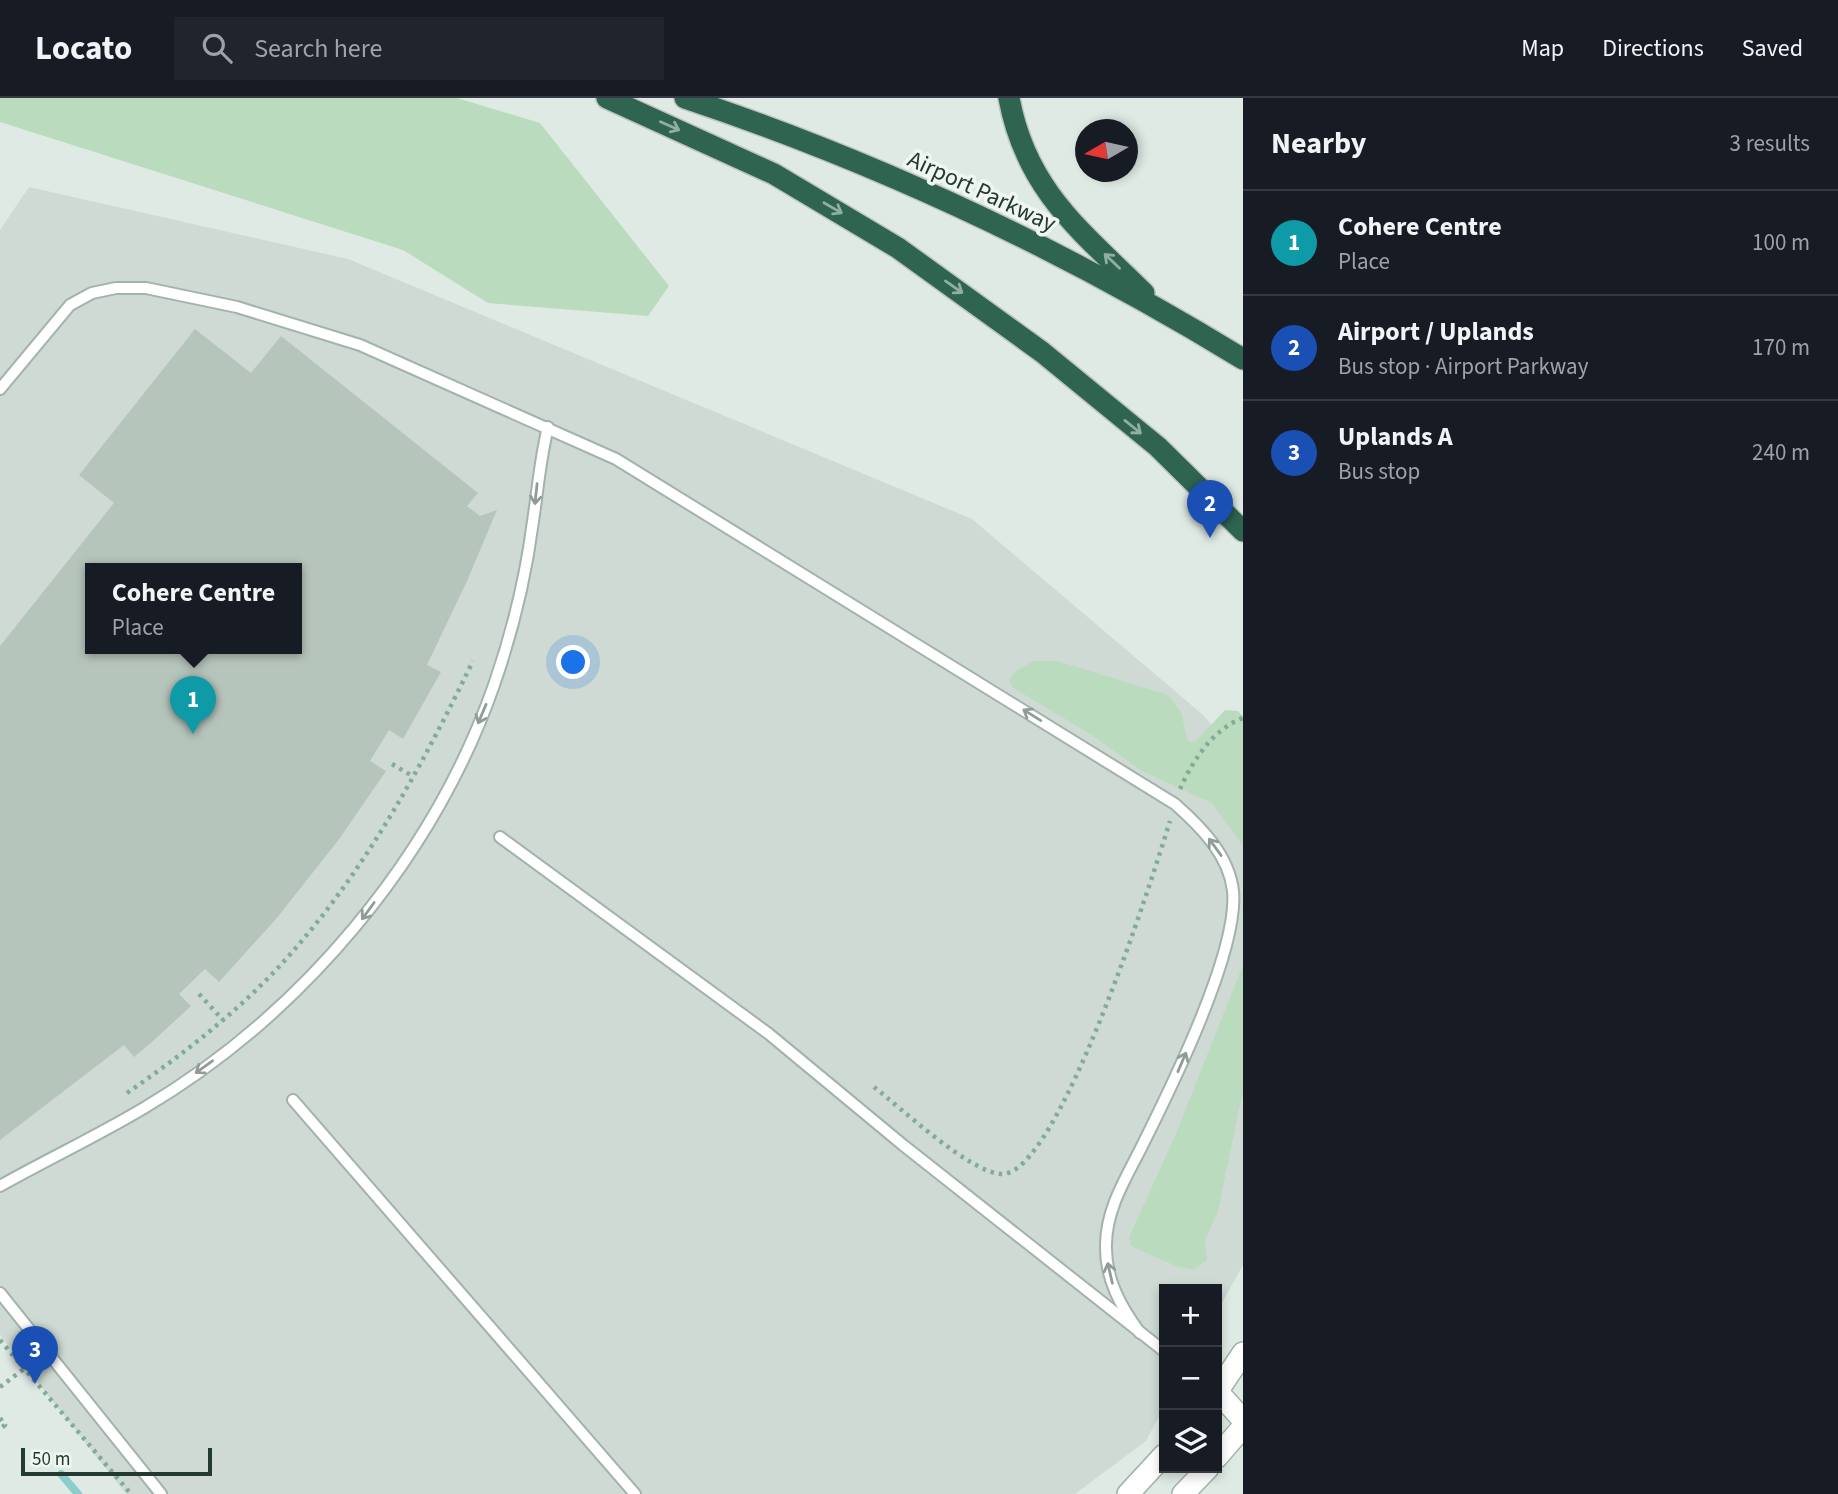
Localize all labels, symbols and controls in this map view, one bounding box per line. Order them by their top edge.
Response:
search box [174,17,664,80]
text: Locato [35,25,132,72]
icon: search [198,29,236,67]
text: Search here [254,30,382,67]
text: Map [1521,31,1564,66]
text: Directions [1602,31,1704,66]
text: Saved [1742,31,1803,66]
north arrow [1075,119,1138,182]
one-way arrow [658,120,680,133]
text: Nearby [1271,122,1366,165]
text: 3 results [1730,127,1810,160]
street label: Airport Parkway [902,142,1062,241]
one-way arrow [823,201,843,215]
text: Cohere Centre [1338,208,1502,245]
text: 1 [1288,226,1300,259]
text: 100 m [1752,226,1810,259]
text: Place [1338,245,1390,278]
one-way arrow [1104,253,1121,270]
one-way arrow [944,280,963,294]
text: Airport / Uplands [1338,313,1534,350]
text: 2 [1288,331,1300,364]
text: 170 m [1752,331,1810,364]
text: Bus stop · Airport Parkway [1338,350,1588,383]
text: Uplands A [1338,418,1453,455]
one-way arrow [1124,419,1142,435]
text: 3 [1288,436,1300,469]
text: 240 m [1752,436,1810,469]
text: Bus stop [1338,455,1420,488]
pin: 2 [1187,480,1233,538]
one-way arrow [529,483,542,505]
popup [85,563,302,654]
text: Cohere Centre [112,574,275,611]
text: Place [112,611,164,644]
your location [556,645,590,679]
pin: 1 [170,676,216,734]
one-way arrow [474,703,487,725]
one-way arrow [1023,708,1043,722]
one-way arrow [1208,838,1223,857]
one-way arrow [361,901,375,920]
one-way arrow [1176,1052,1189,1073]
one-way arrow [195,1060,214,1075]
one-way arrow [1103,1262,1116,1284]
map controls [1159,1284,1222,1473]
button: + [1159,1284,1222,1347]
pin: 3 [12,1326,58,1384]
button: − [1159,1347,1222,1410]
button: layers [1159,1410,1222,1473]
scale bar [21,1445,212,1477]
text: 50 m [32,1446,70,1473]

